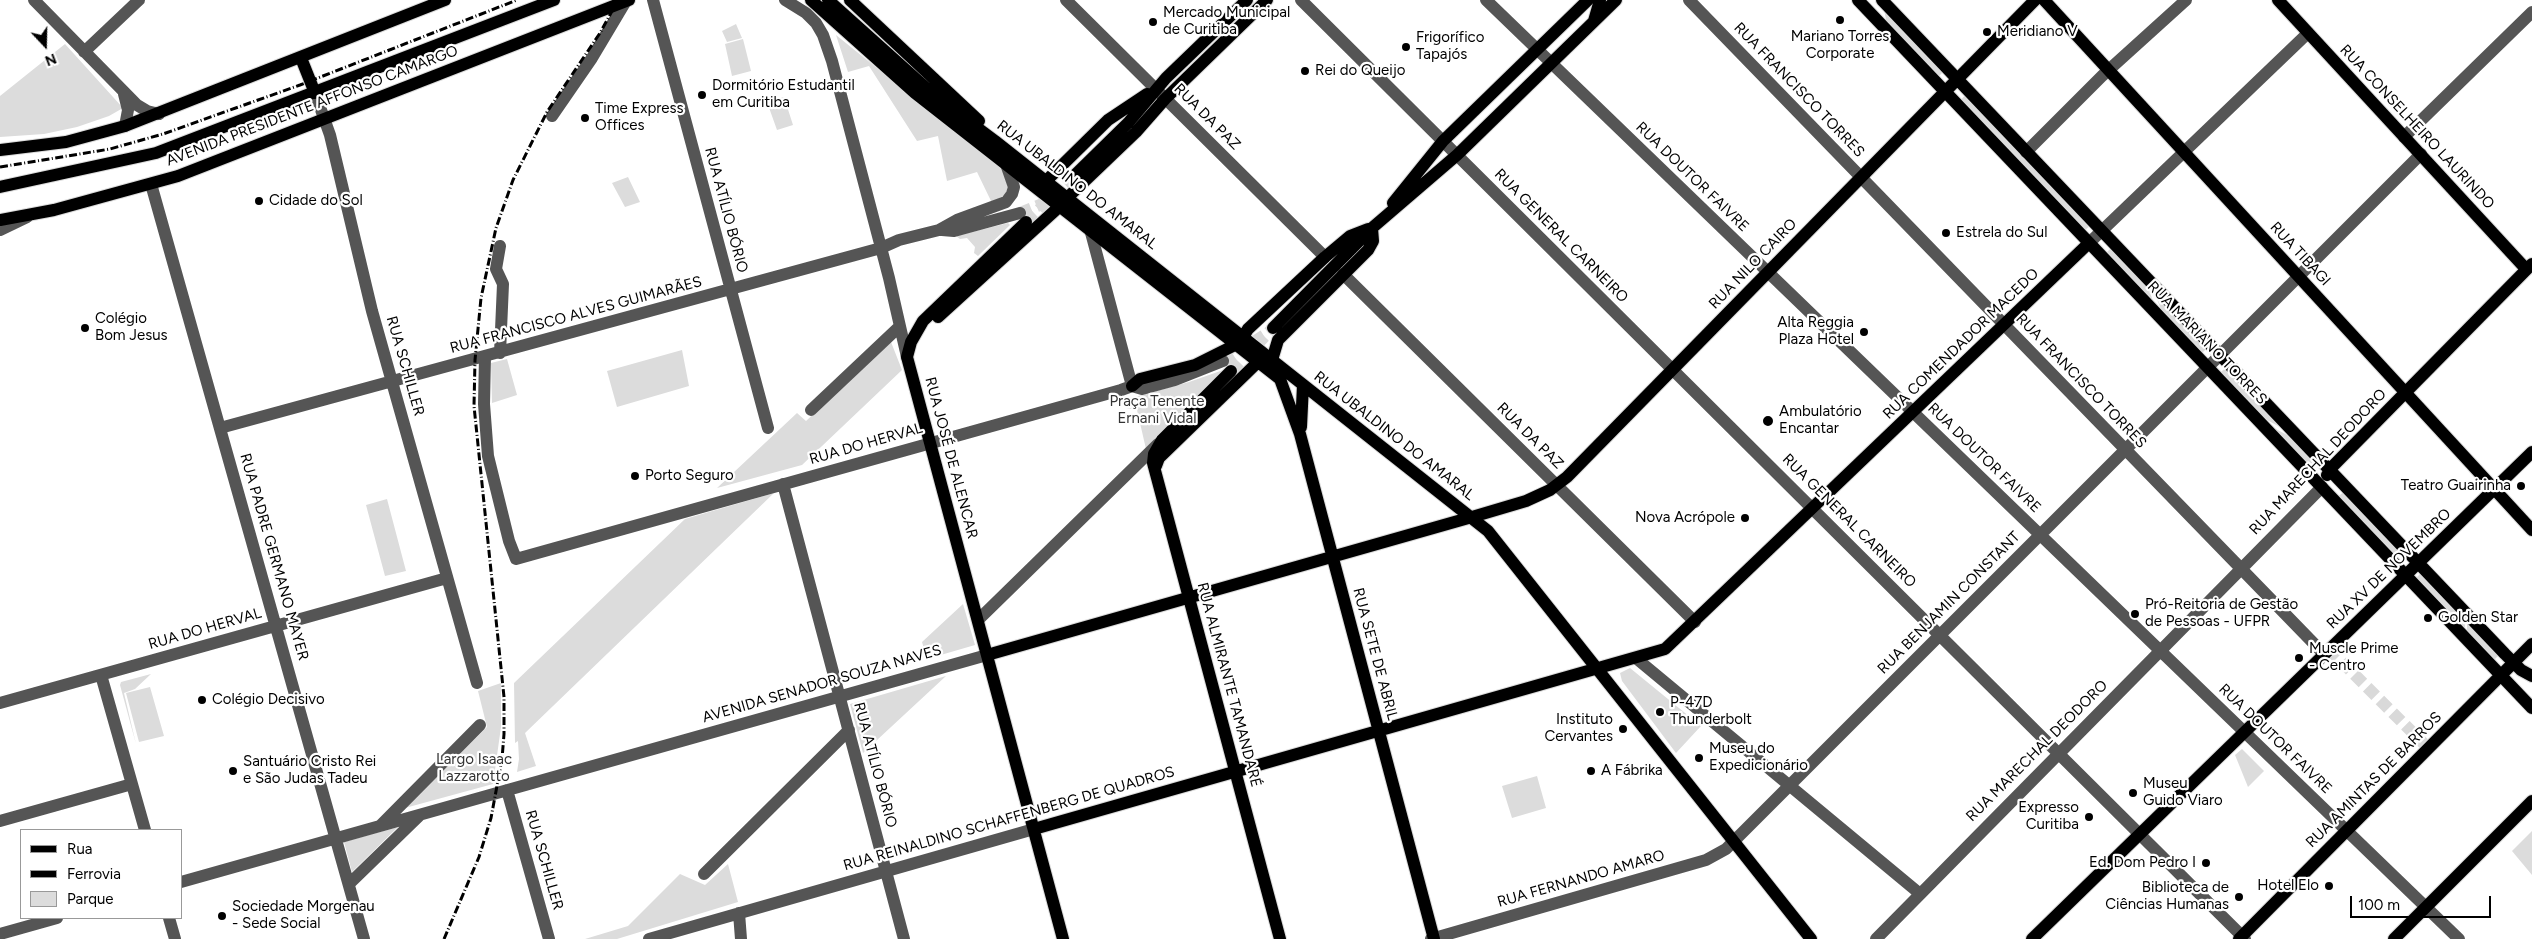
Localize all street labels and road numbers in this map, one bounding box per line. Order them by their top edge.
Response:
street label: RUA FRANCISCO TORRES [1730,19,1868,161]
street label: RUA CONSELHEIRO LAURINDO [2336,41,2498,213]
street label: AVENIDA PRESIDENTE AFFONSO CAMARGO [164,42,460,170]
street label: RUA DA PAZ [1170,80,1244,154]
street label: RUA UBALDINO DO AMARAL [993,117,1161,253]
street label: RUA DOUTOR FAIVRE [1632,118,1752,236]
street label: RUA ATÍLIO BÓRIO [701,145,751,275]
street label: RUA GENERAL CARNEIRO [1490,165,1632,307]
street label: RUA NILO CAIRO [1705,215,1801,313]
street label: RUA TIBAGI [2266,218,2334,290]
street label: RUA COMENDADOR MACEDO [1880,265,2042,423]
street label: RUA FRANCISCO ALVES GUIMARÃES [448,273,704,357]
street label: RUA MARIANO TORRES [2144,278,2270,408]
street label: RUA FRANCISCO TORRES [2012,310,2150,452]
street label: RUA SCHILLER [382,314,428,418]
street label: RUA UBALDINO DO AMARAL [1310,368,1478,504]
street label: RUA JOSÉ DE ALENCAR [921,375,981,541]
street label: RUA MARECHAL DEODORO [2246,385,2390,539]
street label: RUA DA PAZ [1493,399,1567,473]
street label: RUA DOUTOR FAIVRE [1924,399,2044,517]
street label: RUA DO HERVAL [807,419,925,469]
street label: RUA GENERAL CARNEIRO [1778,450,1920,592]
street label: RUA PADRE GERMANO MAYER [236,451,312,663]
street label: RUA XV DE NOVEMBRO [2323,505,2455,633]
street label: RUA BENJAMIN CONSTANT [1874,528,2024,678]
street label: RUA ALMIRANTE TAMANDARÉ [1193,581,1265,789]
street label: RUA SETE DE ABRIL [1349,586,1401,722]
street label: RUA DO HERVAL [146,604,264,654]
street label: AVENIDA SENADOR SOUZA NAVES [700,641,944,727]
street label: RUA MARECHAL DEODORO [1963,677,2111,825]
street label: RUA DOUTOR FAIVRE [2215,680,2335,798]
street label: RUA ATÍLIO BÓRIO [850,700,900,830]
street label: RUA AMINTAS DE BARROS [2302,708,2446,852]
street label: RUA REINALDINO SCHAFFENBERG DE QUADROS [841,763,1177,875]
street label: RUA SCHILLER [521,808,567,912]
street label: RUA FERNANDO AMARO [1495,846,1667,912]

